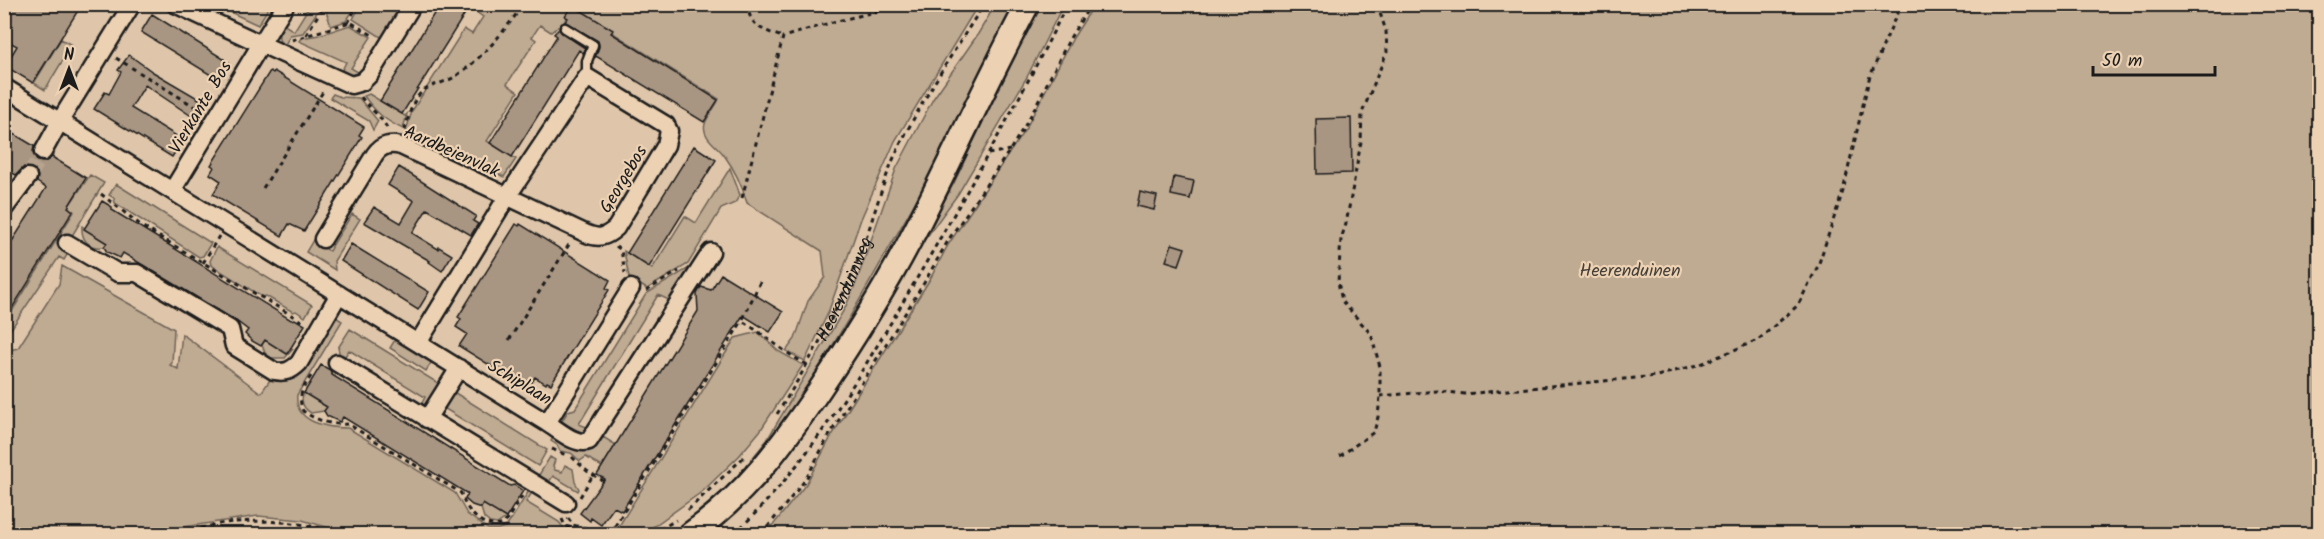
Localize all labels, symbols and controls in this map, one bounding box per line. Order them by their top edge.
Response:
north arrow [39,39,99,99]
scale bar [2093,39,2214,77]
text: N [64,43,74,68]
text: 50 m [2102,47,2142,76]
street label: Vierkante Bos [162,55,241,160]
street label: Aardbeienvlak [399,118,505,187]
street label: Georgebos [593,140,656,219]
street label: Heerenduinweg [809,233,881,347]
park label: Heerenduinen [1579,257,1681,286]
street label: Schiplaan [481,353,557,414]

